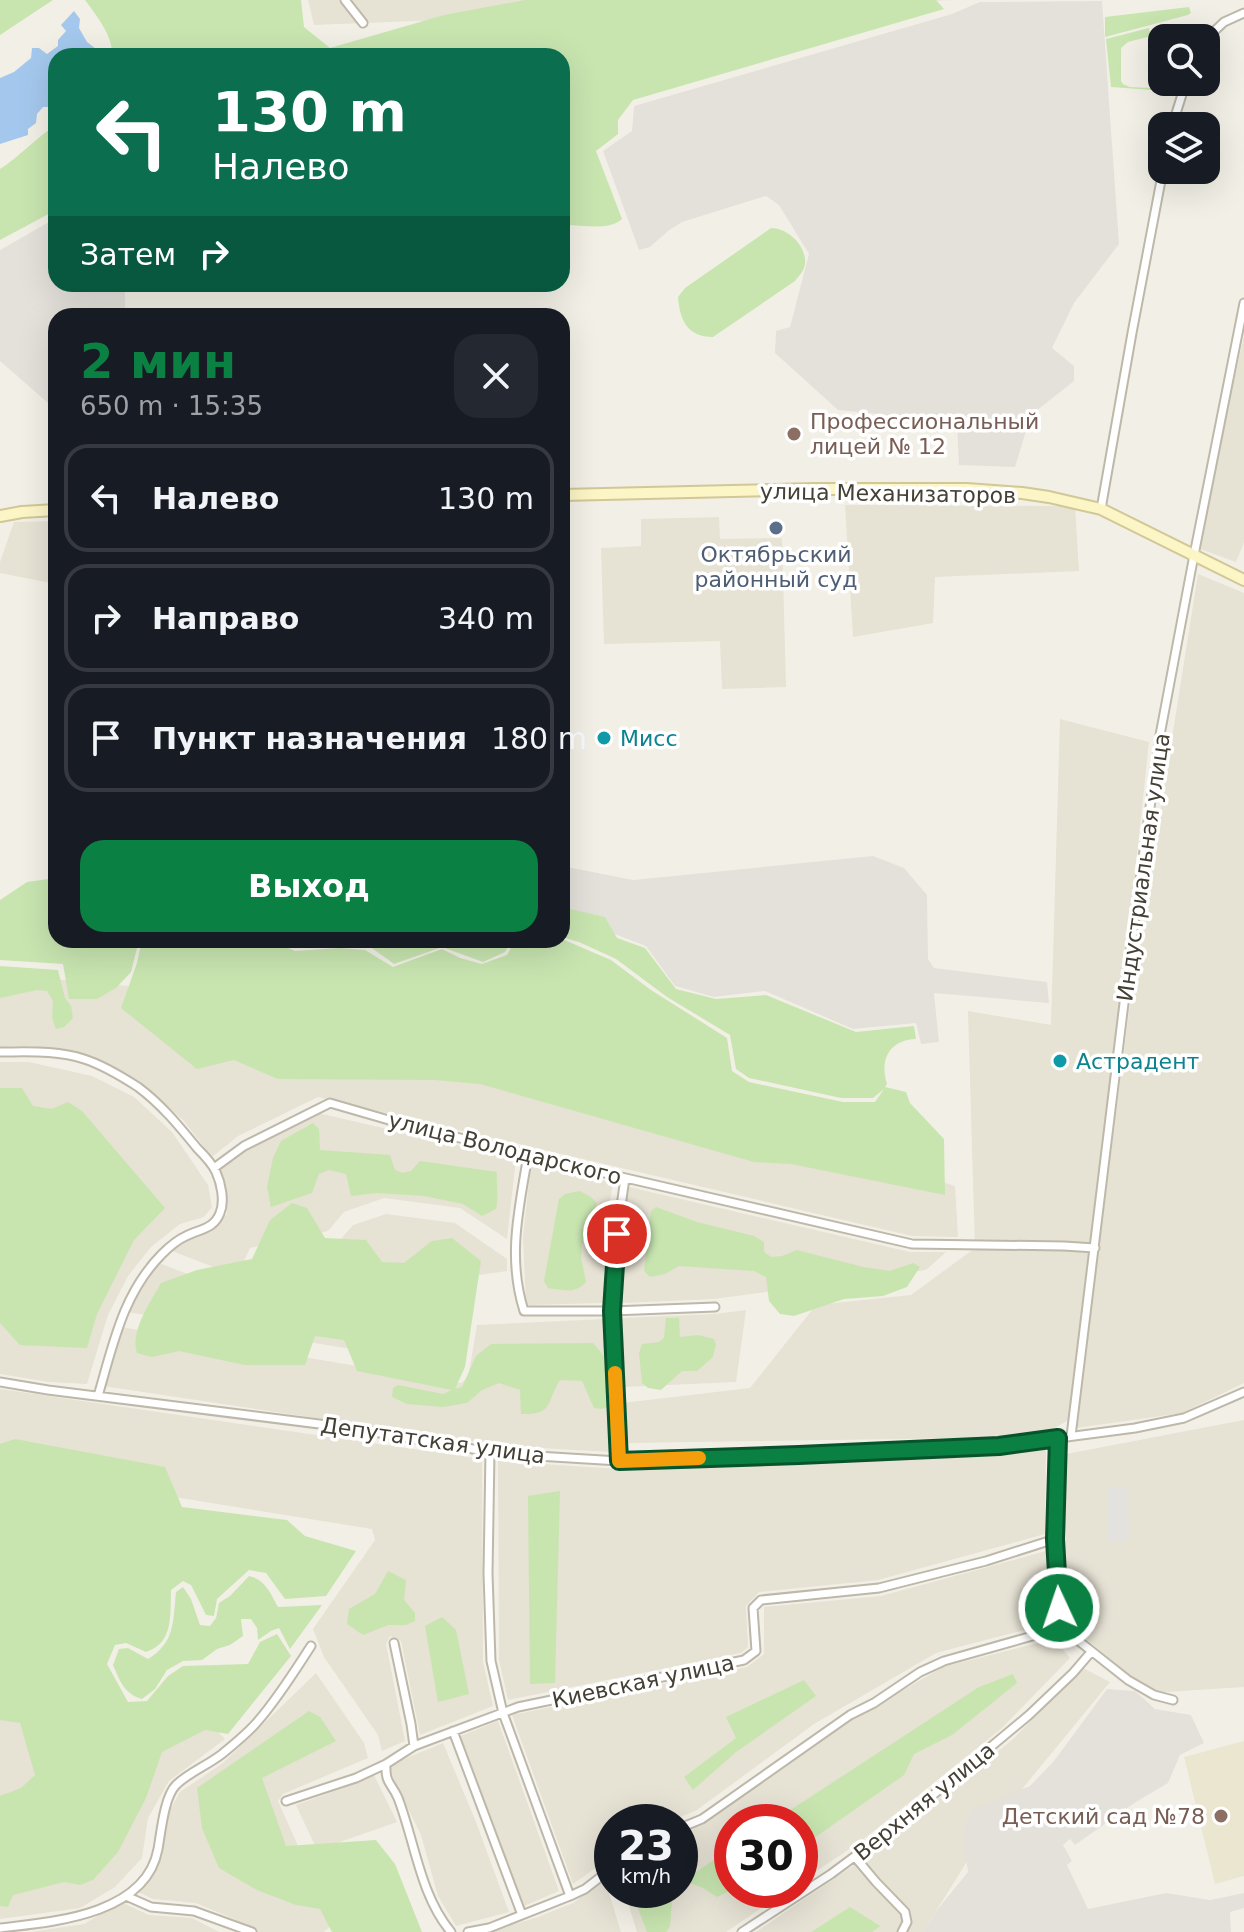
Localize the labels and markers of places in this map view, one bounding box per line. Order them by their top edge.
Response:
place label: Профессиональный лицей № 12 [810,409,1039,459]
marker: Профессиональный лицей № 12 [785,425,803,443]
marker: Октябрьский районный суд [767,519,785,537]
place label: Октябрьский районный суд [695,542,857,592]
place label: Мисс [620,726,677,751]
marker: Мисс [595,729,613,747]
place label: Астрадент [1076,1049,1200,1074]
marker: Астрадент [1051,1052,1069,1070]
pin [583,1200,651,1268]
place label: Детский сад №78 [1002,1804,1205,1829]
marker: Детский сад №78 [1212,1807,1230,1825]

